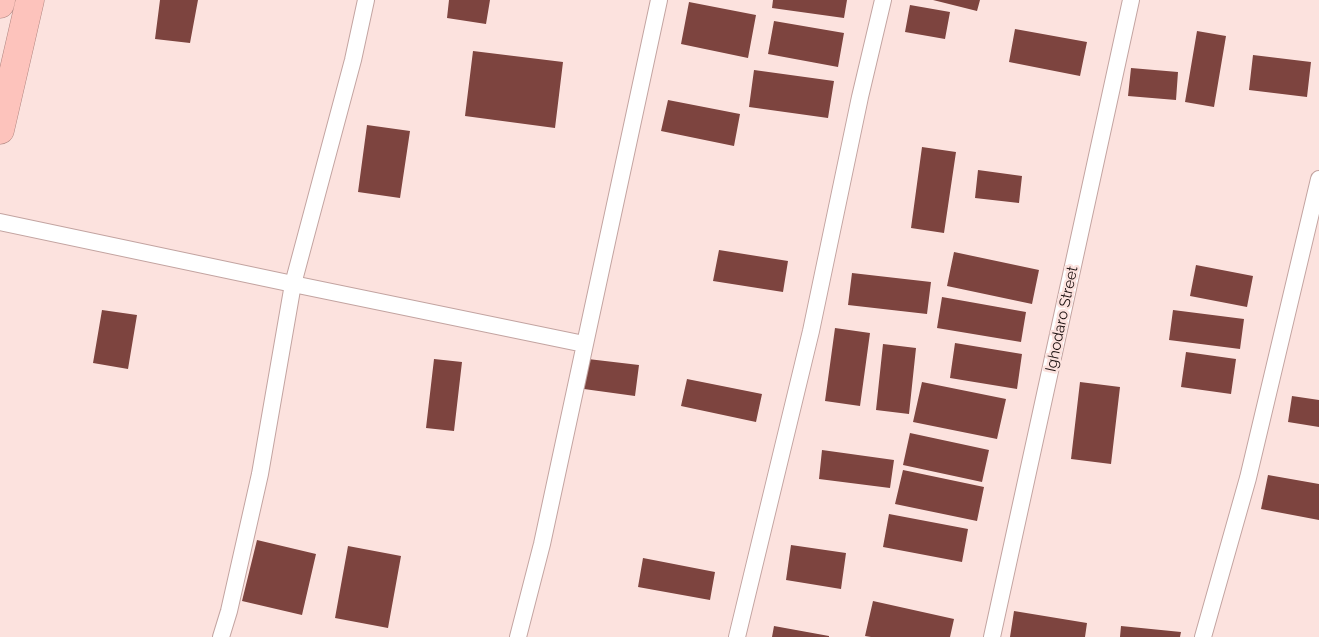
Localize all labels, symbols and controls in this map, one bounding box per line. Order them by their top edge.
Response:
street label: Ighodaro Street [1042,265,1082,373]

